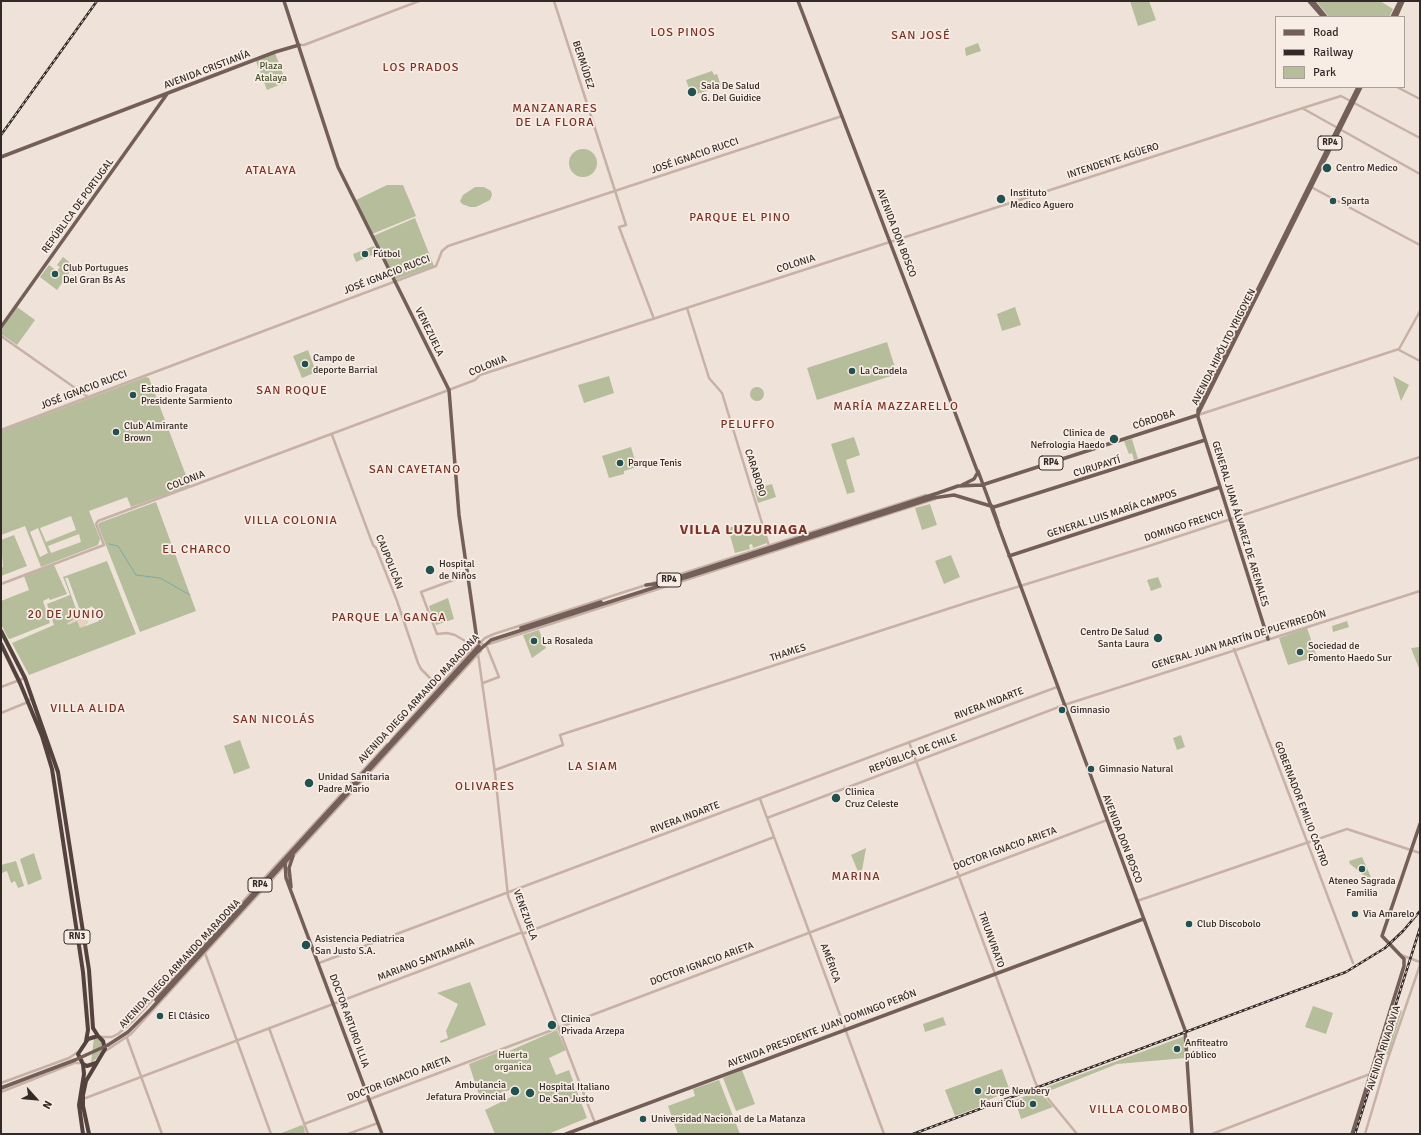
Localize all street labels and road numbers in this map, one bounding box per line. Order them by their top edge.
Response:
street label: BERMÚDEZ [570,39,596,91]
street label: AVENIDA CRISTIANÍA [162,48,252,92]
street label: JOSÉ IGNACIO RUCCI [650,135,740,177]
road number: RP4 [1318,136,1342,150]
street label: INTENDENTE AGÜERO [1065,140,1161,182]
street label: REPÚBLICA DE PORTUGAL [40,156,116,256]
street label: AVENIDA DON BOSCO [874,187,918,279]
street label: COLONIA [775,252,817,276]
street label: JOSÉ IGNACIO RUCCI [342,253,432,297]
street label: AVENIDA HIPÓLITO YRIGOYEN [1189,287,1259,407]
street label: VENEZUELA [412,306,446,358]
street label: COLONIA [467,353,509,379]
street label: JOSÉ IGNACIO RUCCI [39,368,129,412]
street label: CÓRDOBA [1131,408,1177,432]
street label: GENERAL JUAN ÁLVAREZ DE ARENALES [1209,440,1271,608]
street label: CARABOBO [742,448,768,498]
street label: CURUPAYTÍ [1072,454,1122,480]
road number: RP4 [1039,456,1063,470]
street label: COLONIA [165,468,207,494]
street label: GENERAL LUIS MARÍA CAMPOS [1046,487,1178,541]
street label: DOMINGO FRENCH [1143,508,1225,544]
street label: CAUPOLICÁN [373,533,405,591]
road number: RP4 [657,573,681,587]
street label: GENERAL JUAN MARTÍN DE PUEYRREDÓN [1150,608,1328,672]
street label: AVENIDA DIEGO ARMANDO MARADONA [356,632,482,766]
street label: THAMES [769,642,807,664]
street label: RIVERA INDARTE [953,685,1025,723]
street label: REPÚBLICA DE CHILE [867,732,959,776]
street label: GOBERNADOR EMILIO CASTRO [1272,740,1330,868]
street label: AVENIDA DON BOSCO [1100,793,1144,885]
street label: RIVERA INDARTE [649,799,721,837]
street label: DOCTOR IGNACIO ARIETA [951,825,1059,873]
road number: RP4 [248,878,272,892]
street label: VENEZUELA [510,888,540,942]
street label: AVENIDA DIEGO ARMANDO MARADONA [117,897,243,1031]
street label: TRIUNVIRATO [975,910,1007,970]
road number: RN3 [64,930,90,944]
street label: MARIANO SANTAMARÍA [376,936,476,984]
street label: DOCTOR IGNACIO ARIETA [648,940,756,988]
street label: AMÉRICA [817,942,843,984]
street label: DOCTOR ARTURO ILLIA [326,972,372,1070]
street label: AVENIDA PRESIDENTE JUAN DOMINGO PERÓN [726,987,918,1071]
street label: AVENIDA RIVADAVIA [1365,1004,1403,1092]
street label: DOCTOR IGNACIO ARIETA [346,1054,452,1104]

